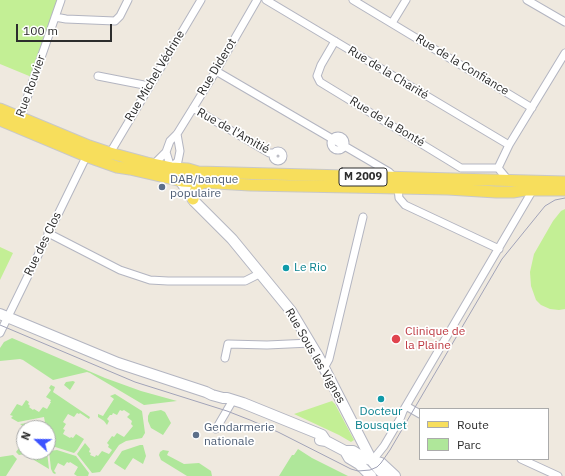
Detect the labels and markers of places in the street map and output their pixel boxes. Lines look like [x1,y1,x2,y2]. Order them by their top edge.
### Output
place label: DAB/banque populaire [170,173,238,201]
marker: DAB/banque populaire [157,182,167,192]
place label: Le Rio [294,261,327,275]
marker: Le Rio [281,263,291,273]
place label: Clinique de la Plaine [405,325,465,353]
marker: Clinique de la Plaine [390,333,402,345]
marker: Docteur Bousquet [376,394,386,404]
place label: Docteur Bousquet [355,405,407,433]
place label: Gendarmerie nationale [204,421,275,449]
marker: Gendarmerie nationale [191,430,201,440]

